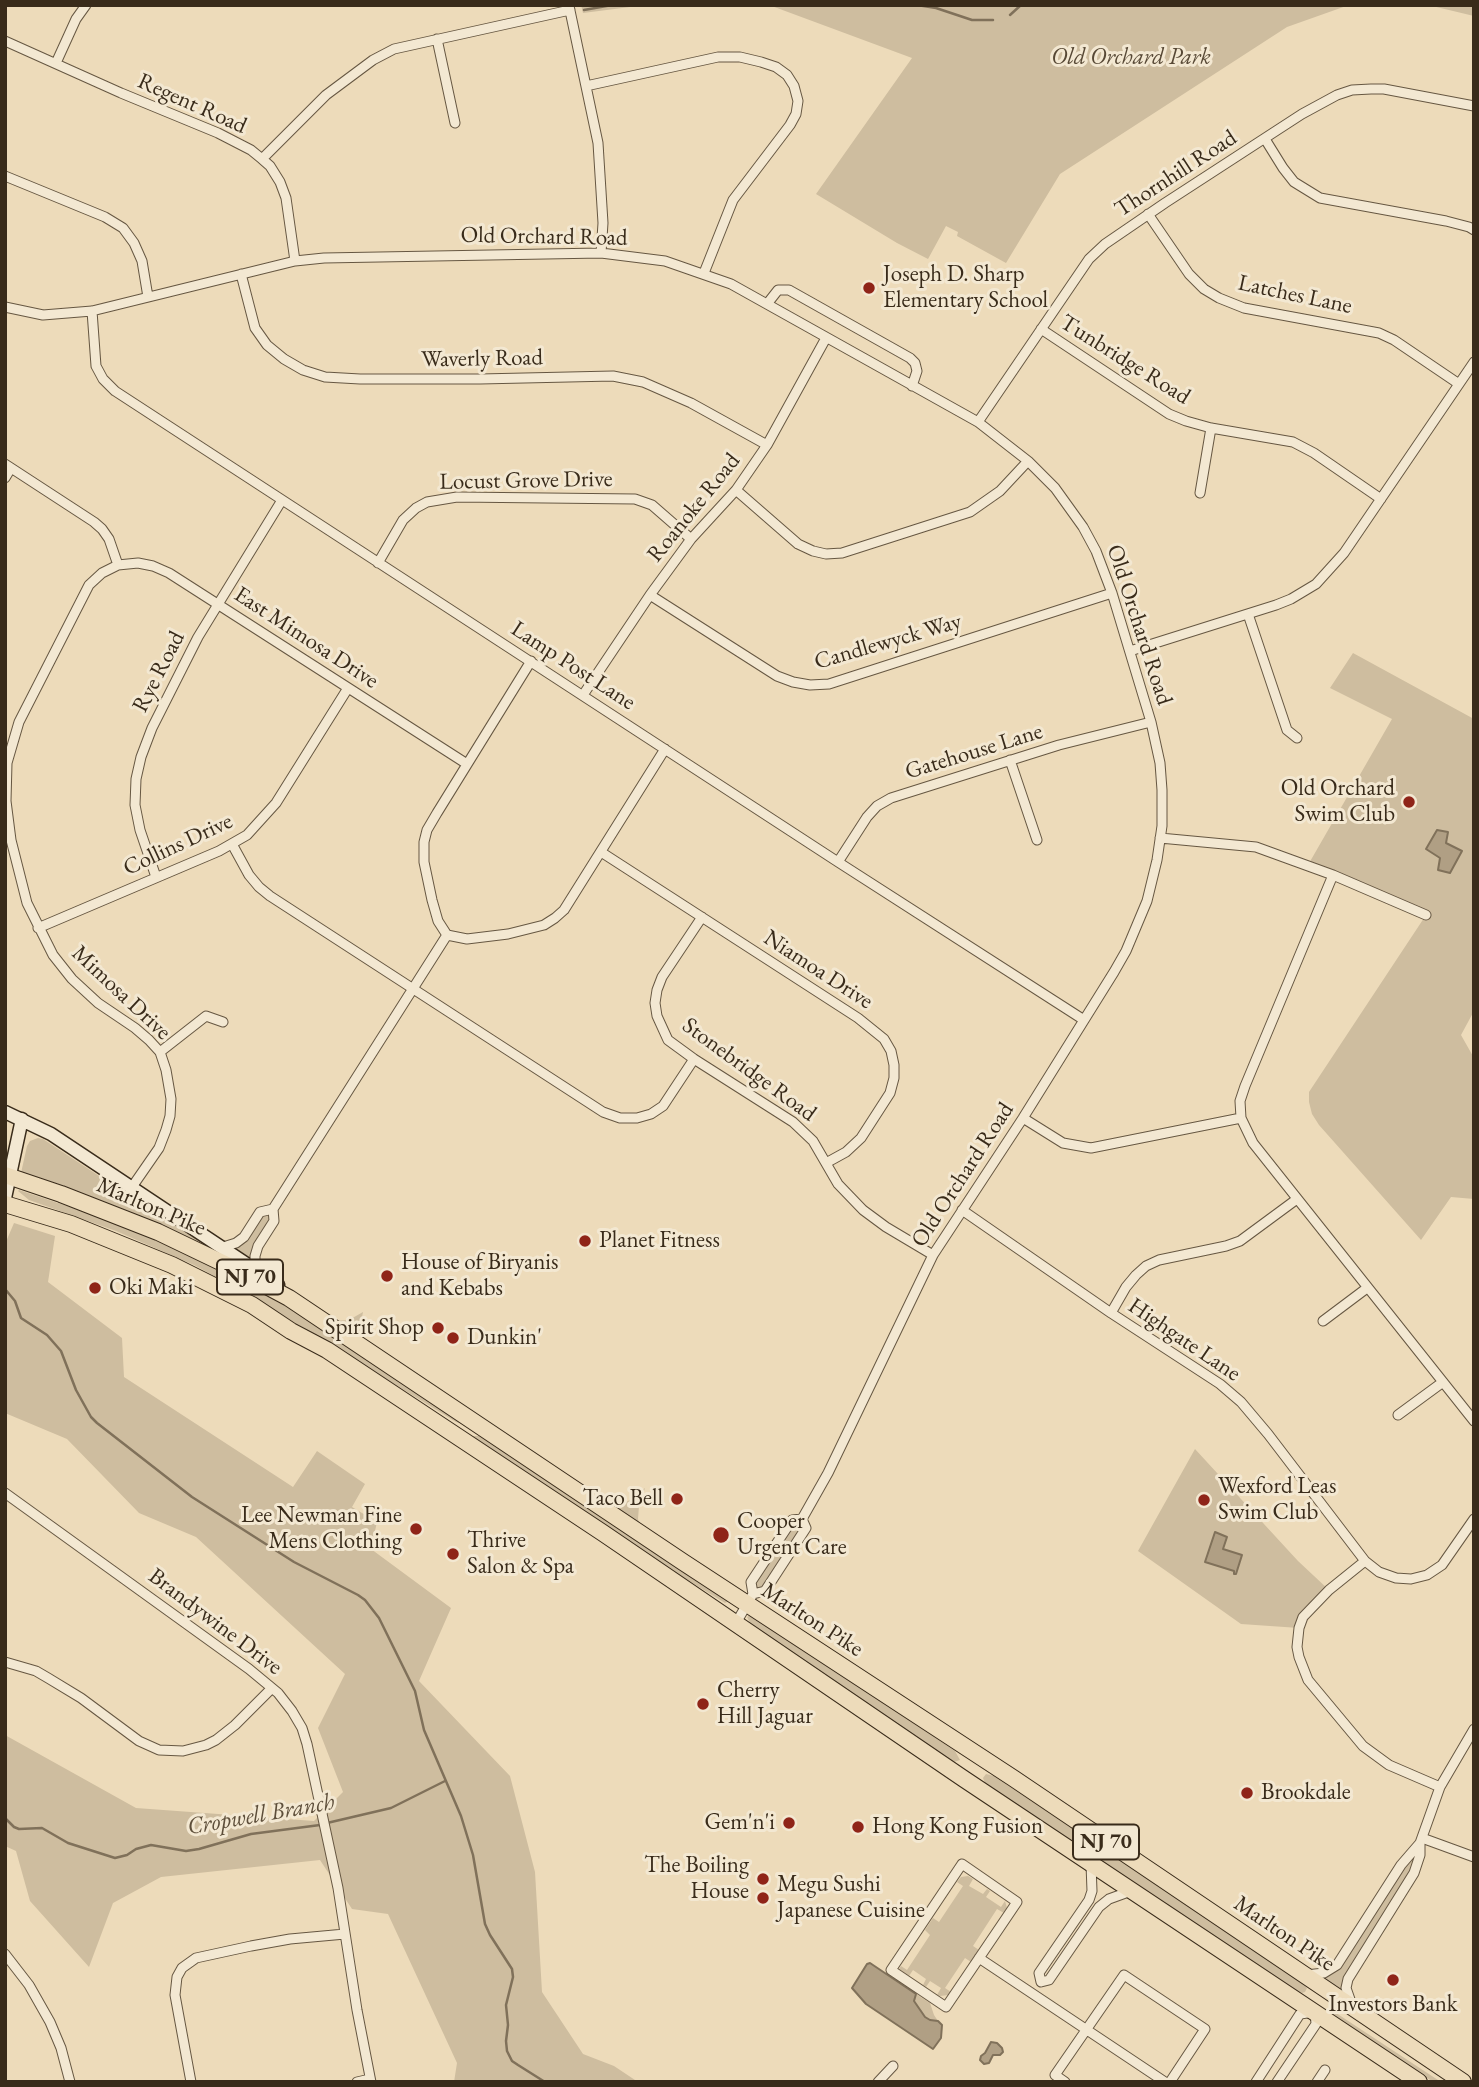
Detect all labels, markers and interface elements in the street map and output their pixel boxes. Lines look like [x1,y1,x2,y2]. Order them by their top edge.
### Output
park label: Old Orchard Park [1051,44,1211,72]
street label: Regent Road [133,68,251,140]
street label: Thornhill Road [1110,124,1242,224]
street label: Old Orchard Road [460,222,628,252]
place label: Joseph D. Sharp Elementary School [883,261,1048,315]
street label: Latches Lane [1236,269,1354,321]
marker: Joseph D. Sharp Elementary School [861,280,877,296]
street label: Tunbridge Road [1055,309,1195,411]
street label: Waverly Road [421,344,543,374]
street label: Roanoke Road [642,448,746,568]
street label: Locust Grove Drive [439,466,613,496]
street label: Old Orchard Road [1100,541,1178,709]
street label: East Mimosa Drive [229,581,383,695]
street label: Candlewyck Way [811,608,965,676]
street label: Lamp Post Lane [506,615,640,717]
street label: Rye Road [127,627,191,717]
street label: Gatehouse Lane [902,718,1046,786]
place label: Old Orchard Swim Club [1281,775,1395,829]
marker: Old Orchard Swim Club [1401,794,1417,810]
street label: Collins Drive [119,808,237,882]
street label: Niamoa Drive [758,924,878,1016]
street label: Mimosa Drive [66,940,176,1046]
street label: Stonebridge Road [677,1012,821,1128]
street label: Old Orchard Road [906,1097,1020,1253]
street label: Marlton Pike [92,1172,210,1242]
place label: Planet Fitness [599,1227,720,1255]
marker: Planet Fitness [577,1233,593,1249]
place label: House of Biryanis and Kebabs [401,1249,558,1303]
road number: NJ 70 [217,1260,283,1294]
marker: House of Biryanis and Kebabs [379,1268,395,1284]
place label: Oki Maki [109,1274,193,1302]
marker: Oki Maki [87,1280,103,1296]
street label: Highgate Lane [1122,1292,1246,1388]
place label: Spirit Shop [325,1314,424,1342]
marker: Spirit Shop [430,1320,446,1336]
place label: Dunkin' [467,1324,542,1352]
marker: Dunkin' [445,1330,461,1346]
place label: Wexford Leas Swim Club [1218,1473,1336,1527]
place label: Taco Bell [582,1485,663,1513]
marker: Taco Bell [669,1491,685,1507]
marker: Wexford Leas Swim Club [1196,1492,1212,1508]
place label: Lee Newman Fine Mens Clothing [241,1502,402,1556]
place label: Cooper Urgent Care [737,1508,847,1562]
marker: Lee Newman Fine Mens Clothing [408,1521,424,1537]
marker: Cooper Urgent Care [711,1525,731,1545]
place label: Thrive Salon & Spa [467,1527,574,1581]
marker: Thrive Salon & Spa [445,1546,461,1562]
street label: Brandywine Drive [143,1563,287,1681]
street label: Marlton Pike [756,1577,868,1663]
place label: Cherry Hill Jaguar [717,1677,813,1731]
marker: Cherry Hill Jaguar [695,1696,711,1712]
place label: Brookdale [1261,1779,1351,1807]
marker: Brookdale [1239,1785,1255,1801]
water label: Cropwell Branch [185,1788,337,1842]
place label: Gem'n'i [704,1809,775,1837]
place label: Hong Kong Fusion [872,1813,1043,1841]
marker: Gem'n'i [781,1815,797,1831]
marker: Hong Kong Fusion [850,1819,866,1835]
road number: NJ 70 [1073,1825,1139,1860]
place label: The Boiling House [644,1852,749,1906]
marker: The Boiling House [755,1871,771,1887]
place label: Megu Sushi Japanese Cuisine [777,1871,925,1925]
marker: Megu Sushi Japanese Cuisine [755,1890,771,1906]
street label: Marlton Pike [1228,1890,1340,1978]
marker: Investors Bank [1385,1972,1401,1988]
place label: Investors Bank [1328,1991,1458,2019]

